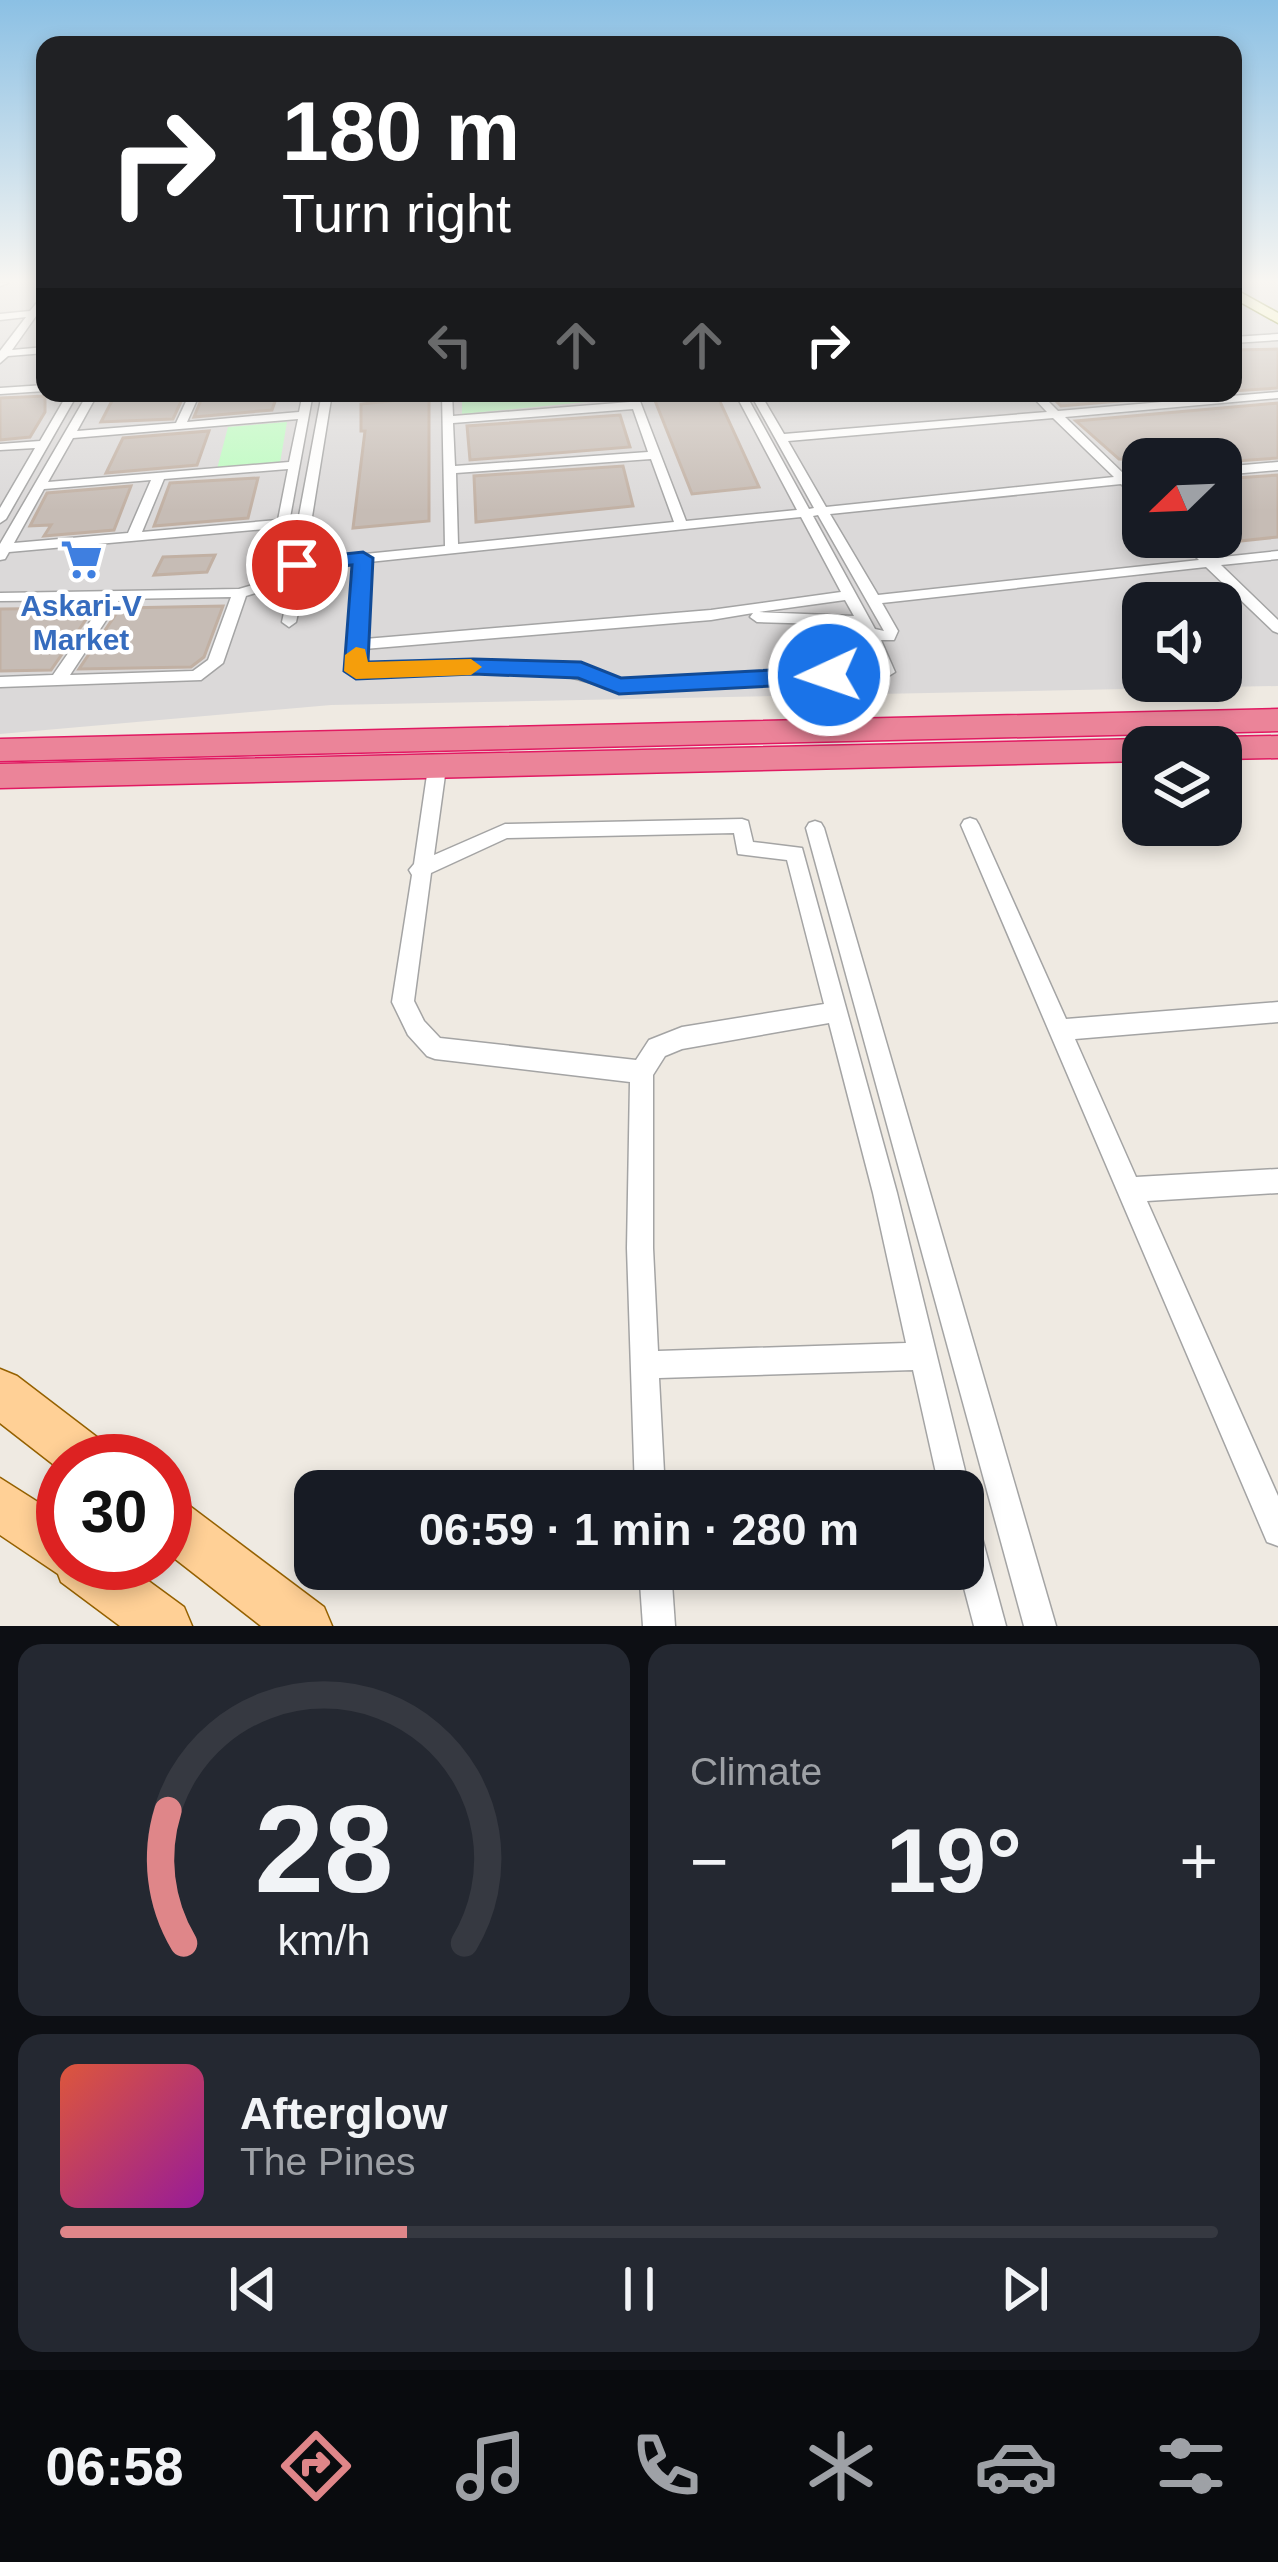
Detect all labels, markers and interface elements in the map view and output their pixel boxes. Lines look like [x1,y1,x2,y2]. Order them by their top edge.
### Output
icon: right [84,84,240,240]
text: 180 m [282,84,520,178]
text: Turn right [282,183,511,243]
icon: left [417,312,483,378]
icon: ahead [543,312,609,378]
icon: ahead [669,312,735,378]
icon: right [795,312,861,378]
north arrow [1122,438,1242,558]
map controls [1122,438,1242,846]
pin [246,514,348,616]
icon: arrive [264,532,330,598]
supermarket icon: Askari-V Market [58,536,104,582]
button: sound [1122,582,1242,702]
place label: Askari-V Market [20,589,142,656]
position arrow [766,612,892,738]
button: layers [1122,726,1242,846]
speed limit sign: 30 [36,1434,192,1590]
text: 06:59 · 1 min · 280 m [419,1504,859,1555]
text: Climate [690,1750,822,1793]
text: 28 [255,1779,393,1918]
text: 19° [886,1811,1022,1911]
text: − [690,1824,729,1898]
text: + [1179,1824,1218,1898]
text: km/h [278,1916,370,1964]
text: Afterglow [240,2088,448,2139]
text: The Pines [240,2140,416,2183]
icon: previous [220,2256,286,2322]
icon: pause [606,2256,672,2322]
icon: next [992,2256,1058,2322]
icon: directions [274,2424,358,2508]
icon: music [449,2424,533,2508]
icon: phone [624,2424,708,2508]
icon: climate [799,2424,883,2508]
icon: car [974,2424,1058,2508]
icon: filters [1149,2424,1233,2508]
text: 06:58 [45,2436,184,2496]

